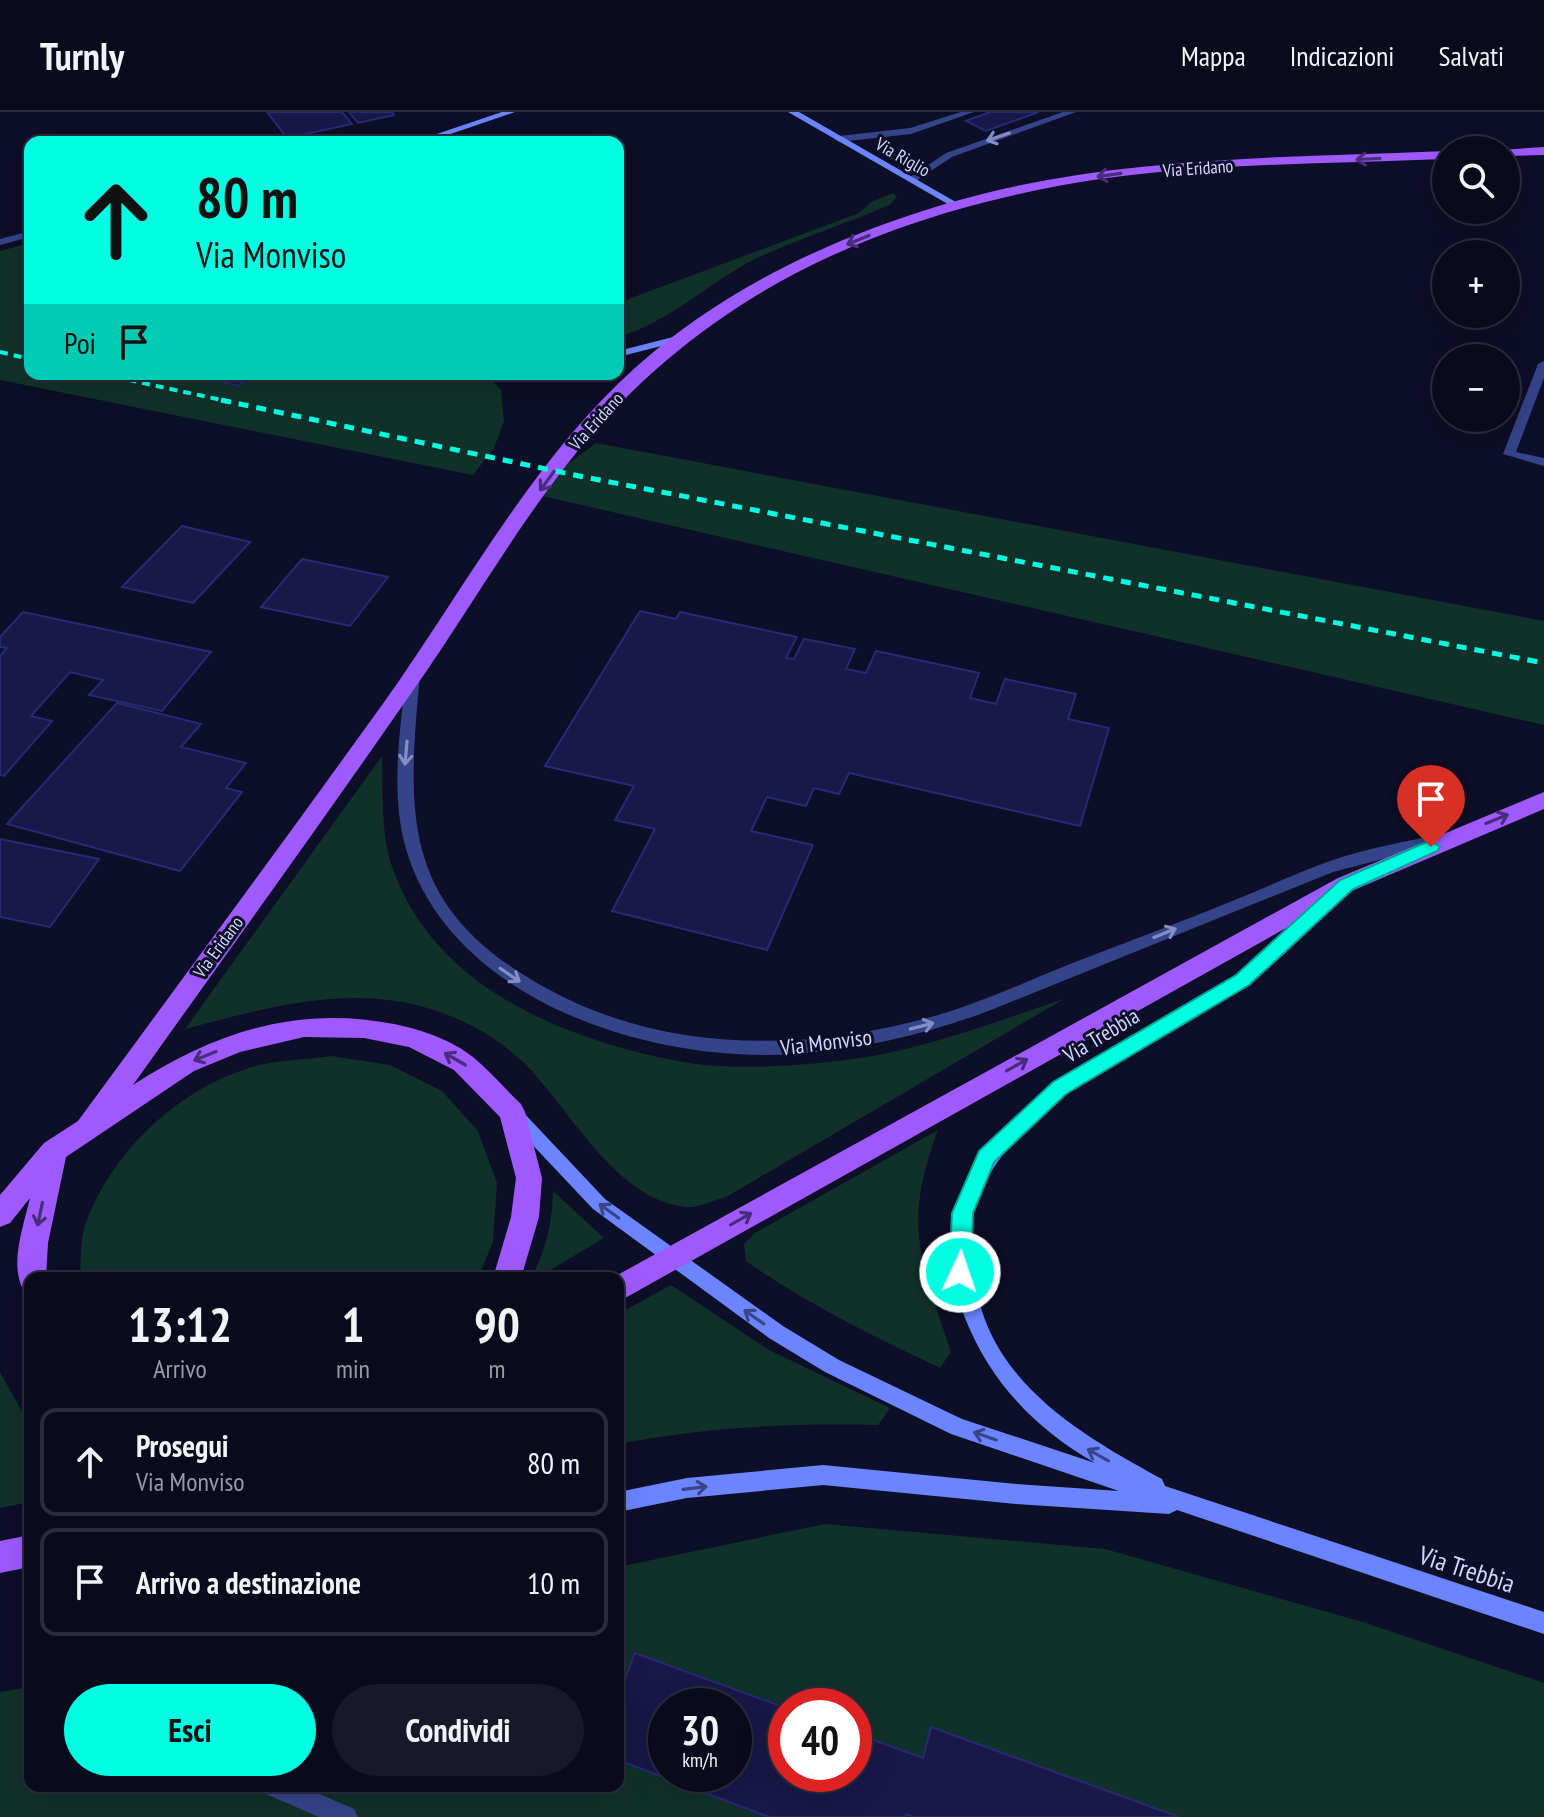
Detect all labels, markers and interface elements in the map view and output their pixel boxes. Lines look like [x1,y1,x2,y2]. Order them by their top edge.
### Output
text: Turnly [40,31,124,80]
text: Mappa [1181,37,1246,74]
text: Indicazioni [1290,37,1394,74]
text: Salvati [1438,37,1504,74]
one-way arrow [986,130,1011,145]
street label: Via Riglio [871,132,935,182]
map controls [1432,136,1520,432]
button: search [1432,136,1520,224]
one-way arrow [1355,151,1382,166]
street label: Via Eridano [1161,154,1234,182]
text: 80 m [196,161,298,233]
icon: ahead [64,168,168,272]
one-way arrow [1097,168,1122,183]
text: Via Monviso [196,231,346,278]
one-way arrow [846,234,871,248]
button: + [1432,240,1520,328]
icon: arrive [112,320,156,364]
text: Poi [64,323,96,362]
button: − [1432,344,1520,432]
street label: Via Eridano [563,387,628,456]
one-way arrow [539,470,555,492]
one-way arrow [399,739,414,766]
pin [1397,765,1465,847]
icon: arrive [1409,777,1453,821]
one-way arrow [1484,811,1509,825]
street label: Via Eridano [187,912,248,983]
one-way arrow [1152,925,1177,940]
one-way arrow [499,967,521,983]
street label: Via Trebbia [1057,1001,1144,1069]
one-way arrow [908,1017,934,1032]
street label: Via Monviso [778,1023,873,1062]
one-way arrow [194,1049,218,1064]
one-way arrow [444,1051,467,1067]
one-way arrow [1005,1057,1028,1073]
one-way arrow [32,1201,47,1227]
one-way arrow [599,1203,621,1219]
one-way arrow [729,1211,752,1227]
position arrow [918,1230,1002,1314]
text: 13:12 [128,1293,232,1355]
text: 1 [341,1293,364,1355]
text: 90 [474,1293,520,1355]
one-way arrow [744,1309,766,1325]
text: Arrivo [153,1352,207,1385]
text: min [336,1352,370,1385]
text: m [488,1352,505,1385]
text: Prosegui [136,1426,229,1465]
one-way arrow [972,1427,997,1442]
icon: ahead [68,1440,112,1484]
text: 80 m [527,1443,580,1482]
one-way arrow [1087,1446,1110,1462]
text: Via Monviso [136,1465,245,1498]
one-way arrow [681,1480,708,1495]
street label: Via Trebbia [1414,1538,1519,1600]
icon: arrive [68,1560,112,1604]
text: Arrivo a destinazione [136,1563,361,1602]
text: 10 m [527,1563,580,1602]
button: Esci [64,1684,316,1776]
button: Condividi [332,1684,584,1776]
speed limit sign: 40 [768,1688,872,1792]
text: 30 [681,1704,719,1756]
text: km/h [682,1747,718,1773]

